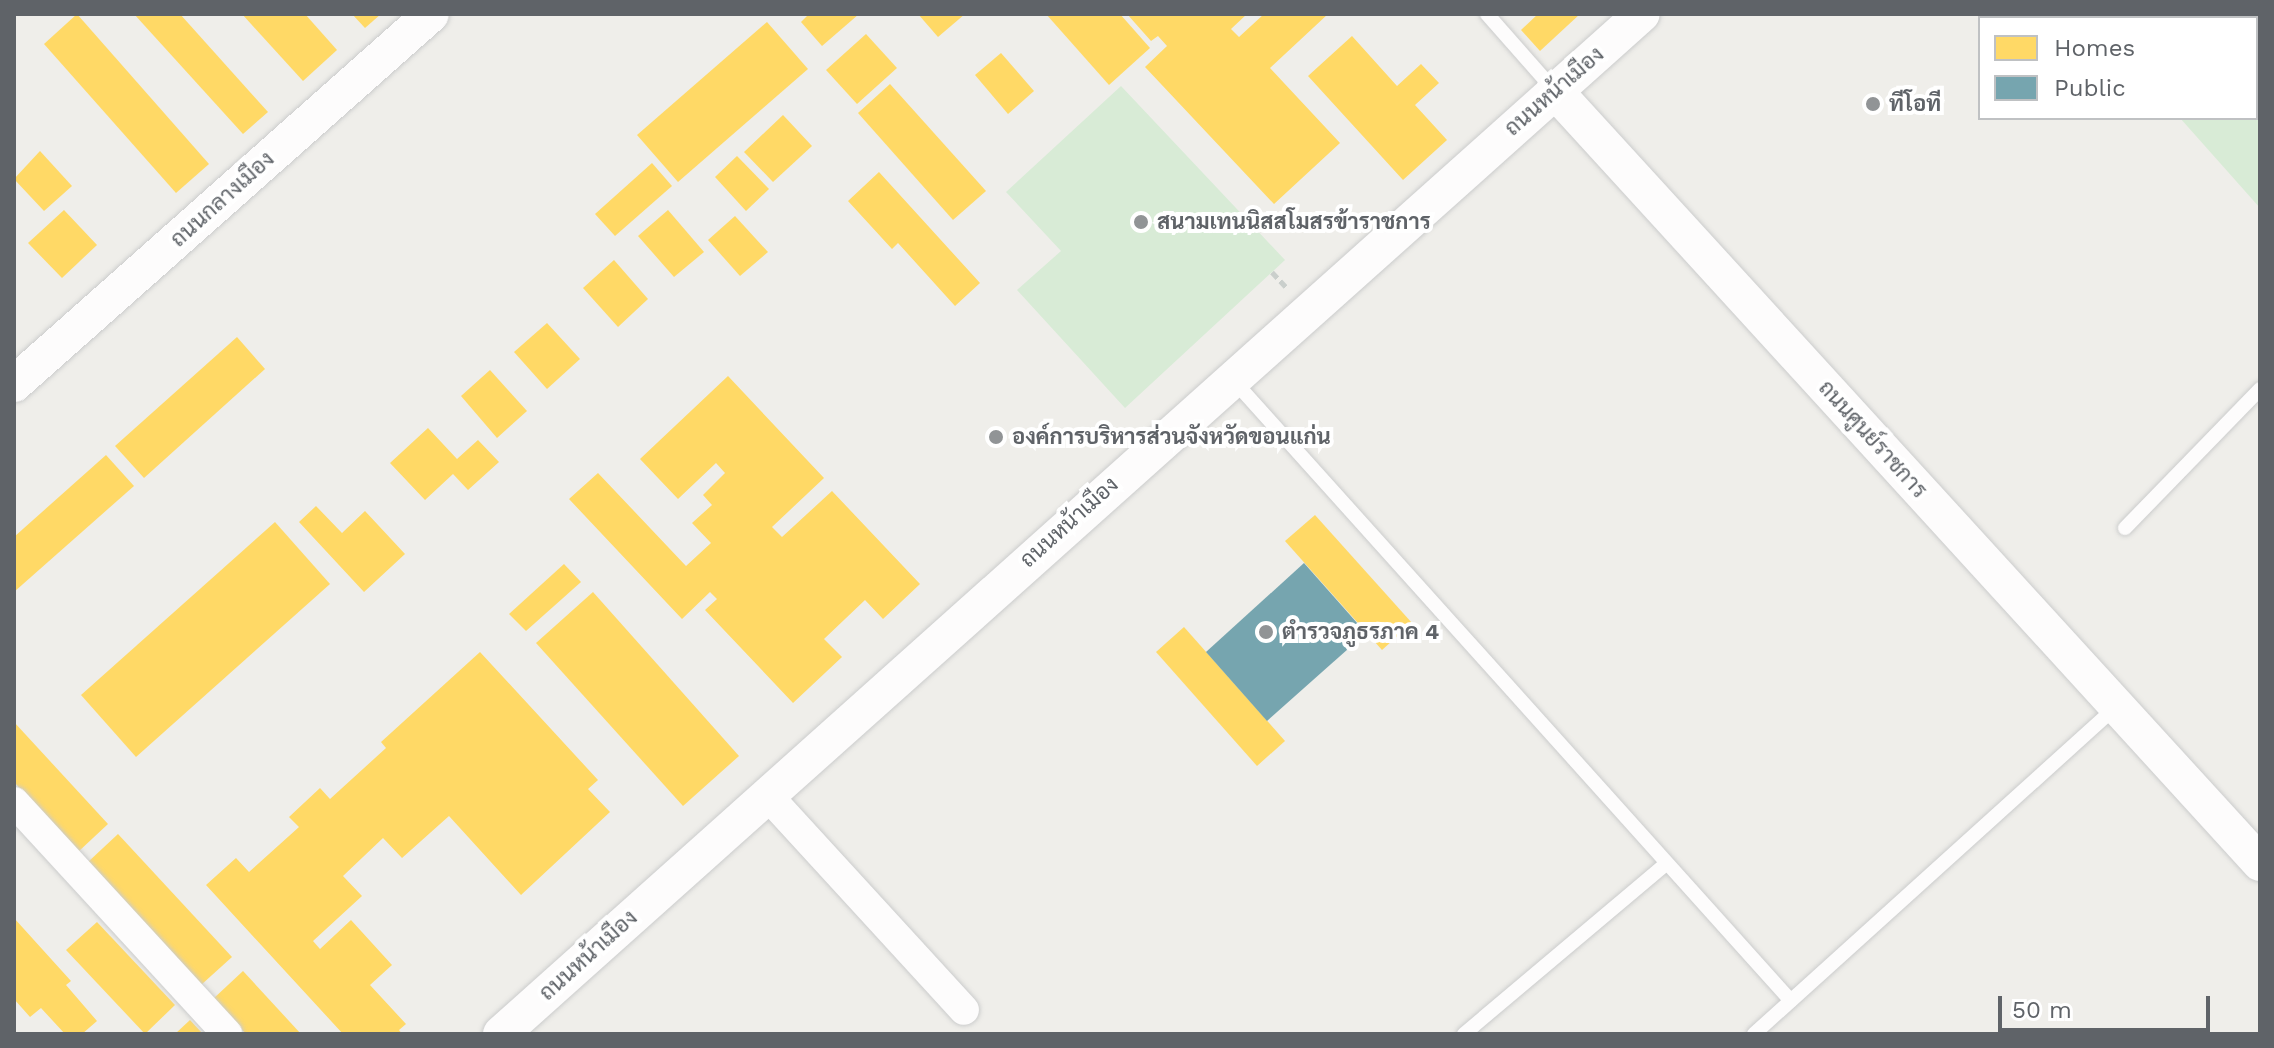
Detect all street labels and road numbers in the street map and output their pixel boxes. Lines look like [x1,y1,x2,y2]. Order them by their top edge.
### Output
street label: ถนนหน้าเมือง [1499,41,1609,141]
street label: ถนนกลางเมือง [165,146,279,252]
street label: ถนนศูนย์ราชการ [1813,375,1933,503]
street label: ถนนหน้าเมือง [1015,471,1123,573]
street label: ถนนหน้าเมือง [534,904,642,1006]

